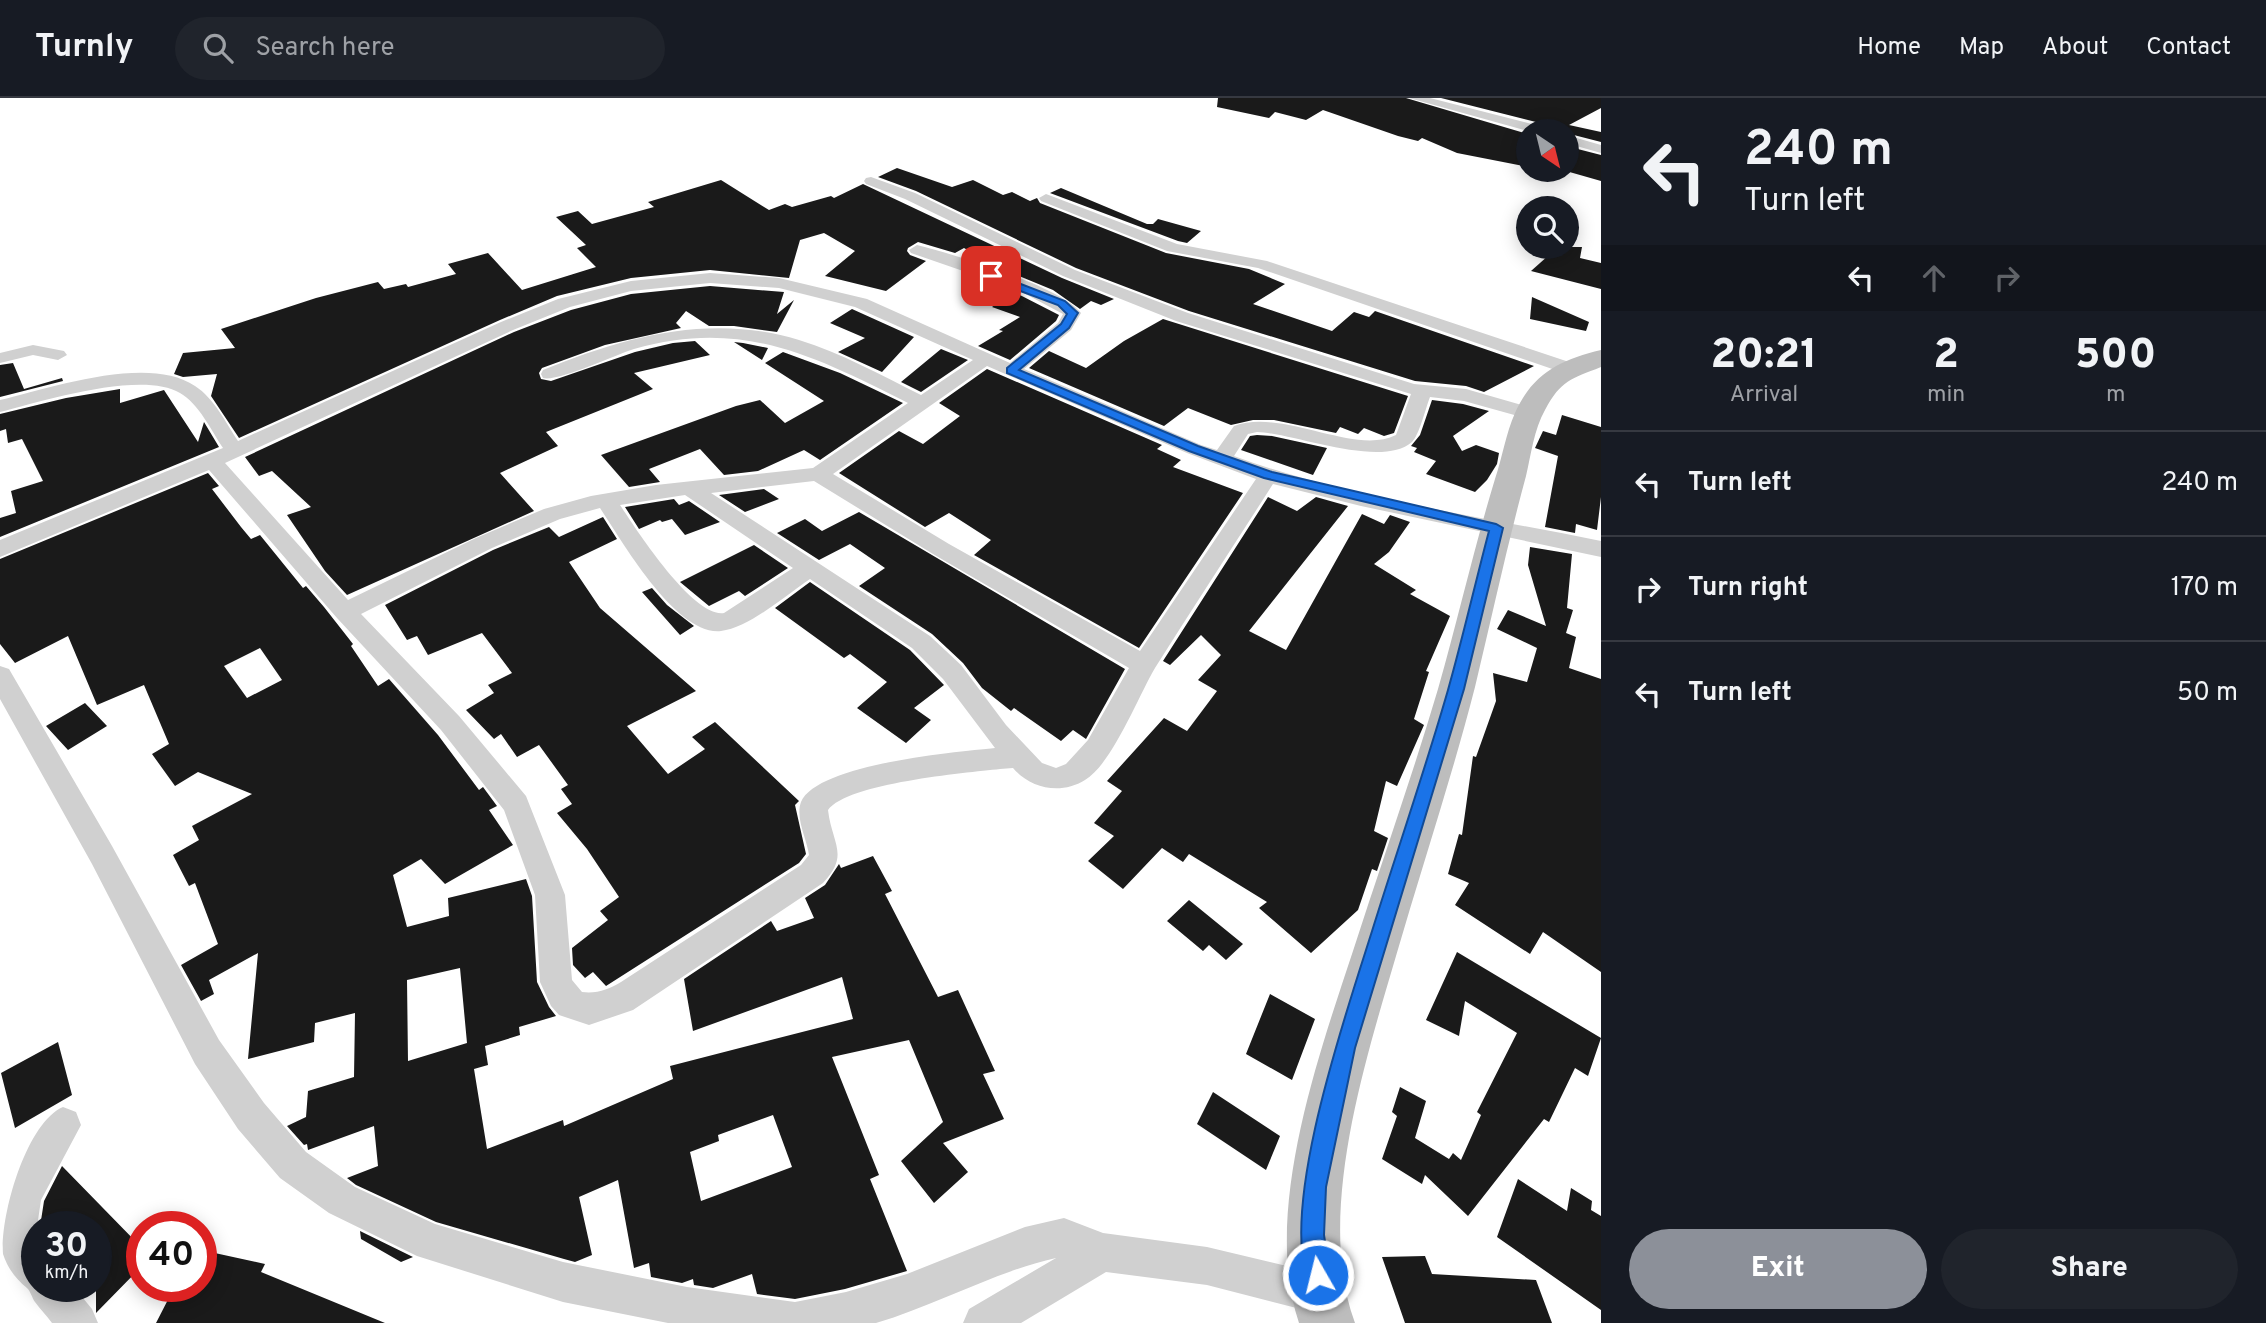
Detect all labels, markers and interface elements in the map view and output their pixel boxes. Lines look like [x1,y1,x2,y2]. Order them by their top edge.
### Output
search box [175,17,665,80]
text: Turnly [35,27,133,69]
icon: search [199,29,237,67]
text: Search here [255,32,394,65]
text: Home [1857,33,1921,63]
text: Map [1959,33,2004,63]
text: About [2042,33,2108,63]
text: Contact [2146,33,2231,63]
north arrow [1516,119,1578,182]
map controls [1516,119,1579,259]
text: 240 m [1744,121,1893,183]
icon: left [1629,126,1720,217]
text: Turn left [1744,182,1865,222]
button: search [1516,196,1579,259]
pin [961,246,1021,306]
icon: arrive [972,257,1010,295]
icon: left [1842,259,1880,297]
icon: ahead [1915,259,1953,297]
icon: right [1988,259,2026,297]
text: 20:21 [1711,330,1817,383]
text: 2 [1933,330,1959,383]
text: 500 [2075,330,2156,383]
text: Arrival [1730,381,1798,410]
text: min [1927,381,1965,410]
text: m [2106,381,2125,410]
icon: left [1629,465,1667,503]
text: Turn left [1688,467,1792,500]
text: 240 m [2161,467,2238,500]
icon: right [1629,570,1667,608]
text: Turn right [1688,572,1808,605]
text: 170 m [2171,572,2238,605]
icon: left [1629,675,1667,713]
text: Turn left [1688,677,1792,710]
text: 50 m [2177,677,2238,710]
speed limit sign: 40 [126,1211,217,1302]
text: 30 [45,1225,88,1269]
button: Exit [1629,1229,1927,1309]
button: Share [1941,1229,2238,1309]
position arrow [1281,1238,1355,1312]
text: km/h [45,1262,88,1285]

